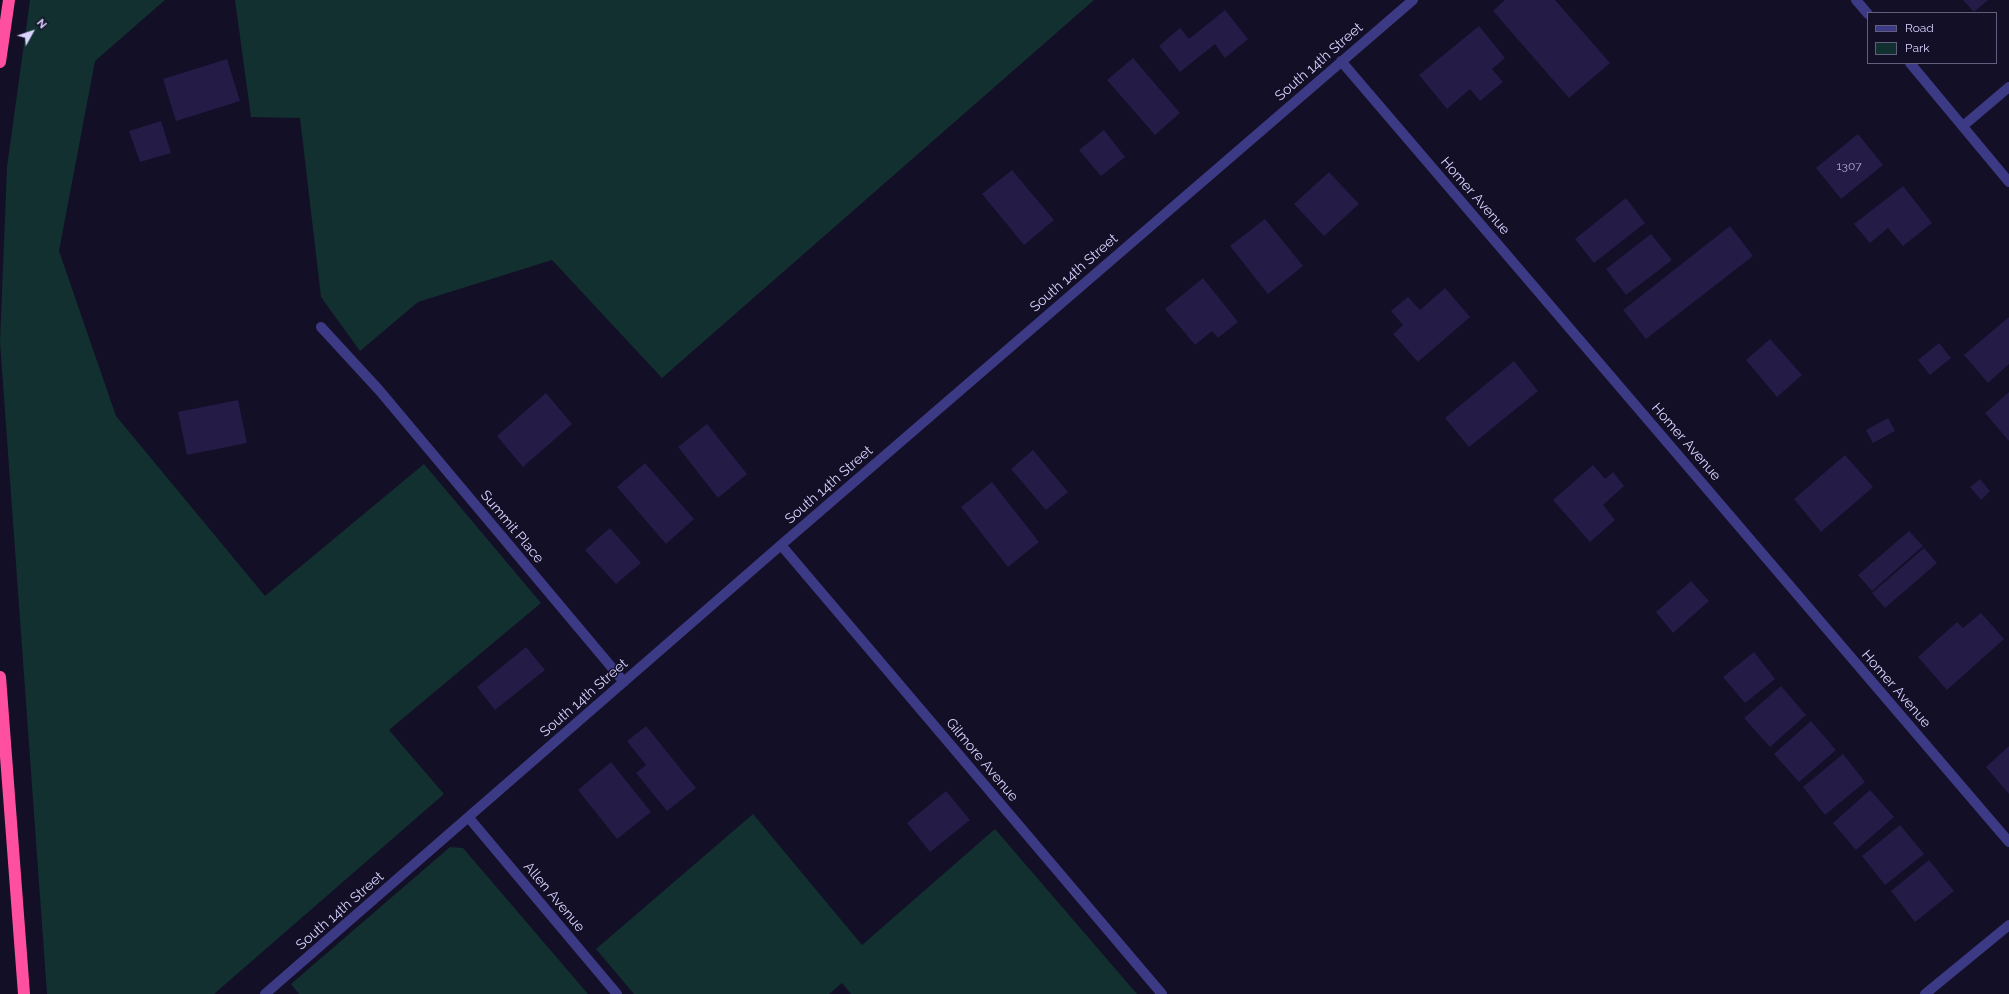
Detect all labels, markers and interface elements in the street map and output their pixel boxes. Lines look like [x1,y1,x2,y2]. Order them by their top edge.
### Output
north arrow [12,12,52,52]
legend [1867,12,1997,64]
text: N [34,17,49,31]
street label: South 14th Street [1272,19,1366,105]
text: Road [1905,21,1934,35]
text: Park [1905,41,1930,55]
street label: Homer Avenue [1437,154,1513,238]
house number: 1307 [1836,159,1862,173]
street label: South 14th Street [1027,230,1121,316]
street label: Homer Avenue [1648,400,1724,484]
street label: South 14th Street [782,442,876,528]
street label: Summit Place [477,487,547,567]
street label: Homer Avenue [1858,647,1934,731]
street label: South 14th Street [537,655,631,741]
street label: Gilmore Avenue [942,715,1022,805]
street label: Allen Avenue [520,859,588,935]
street label: South 14th Street [293,868,387,954]

